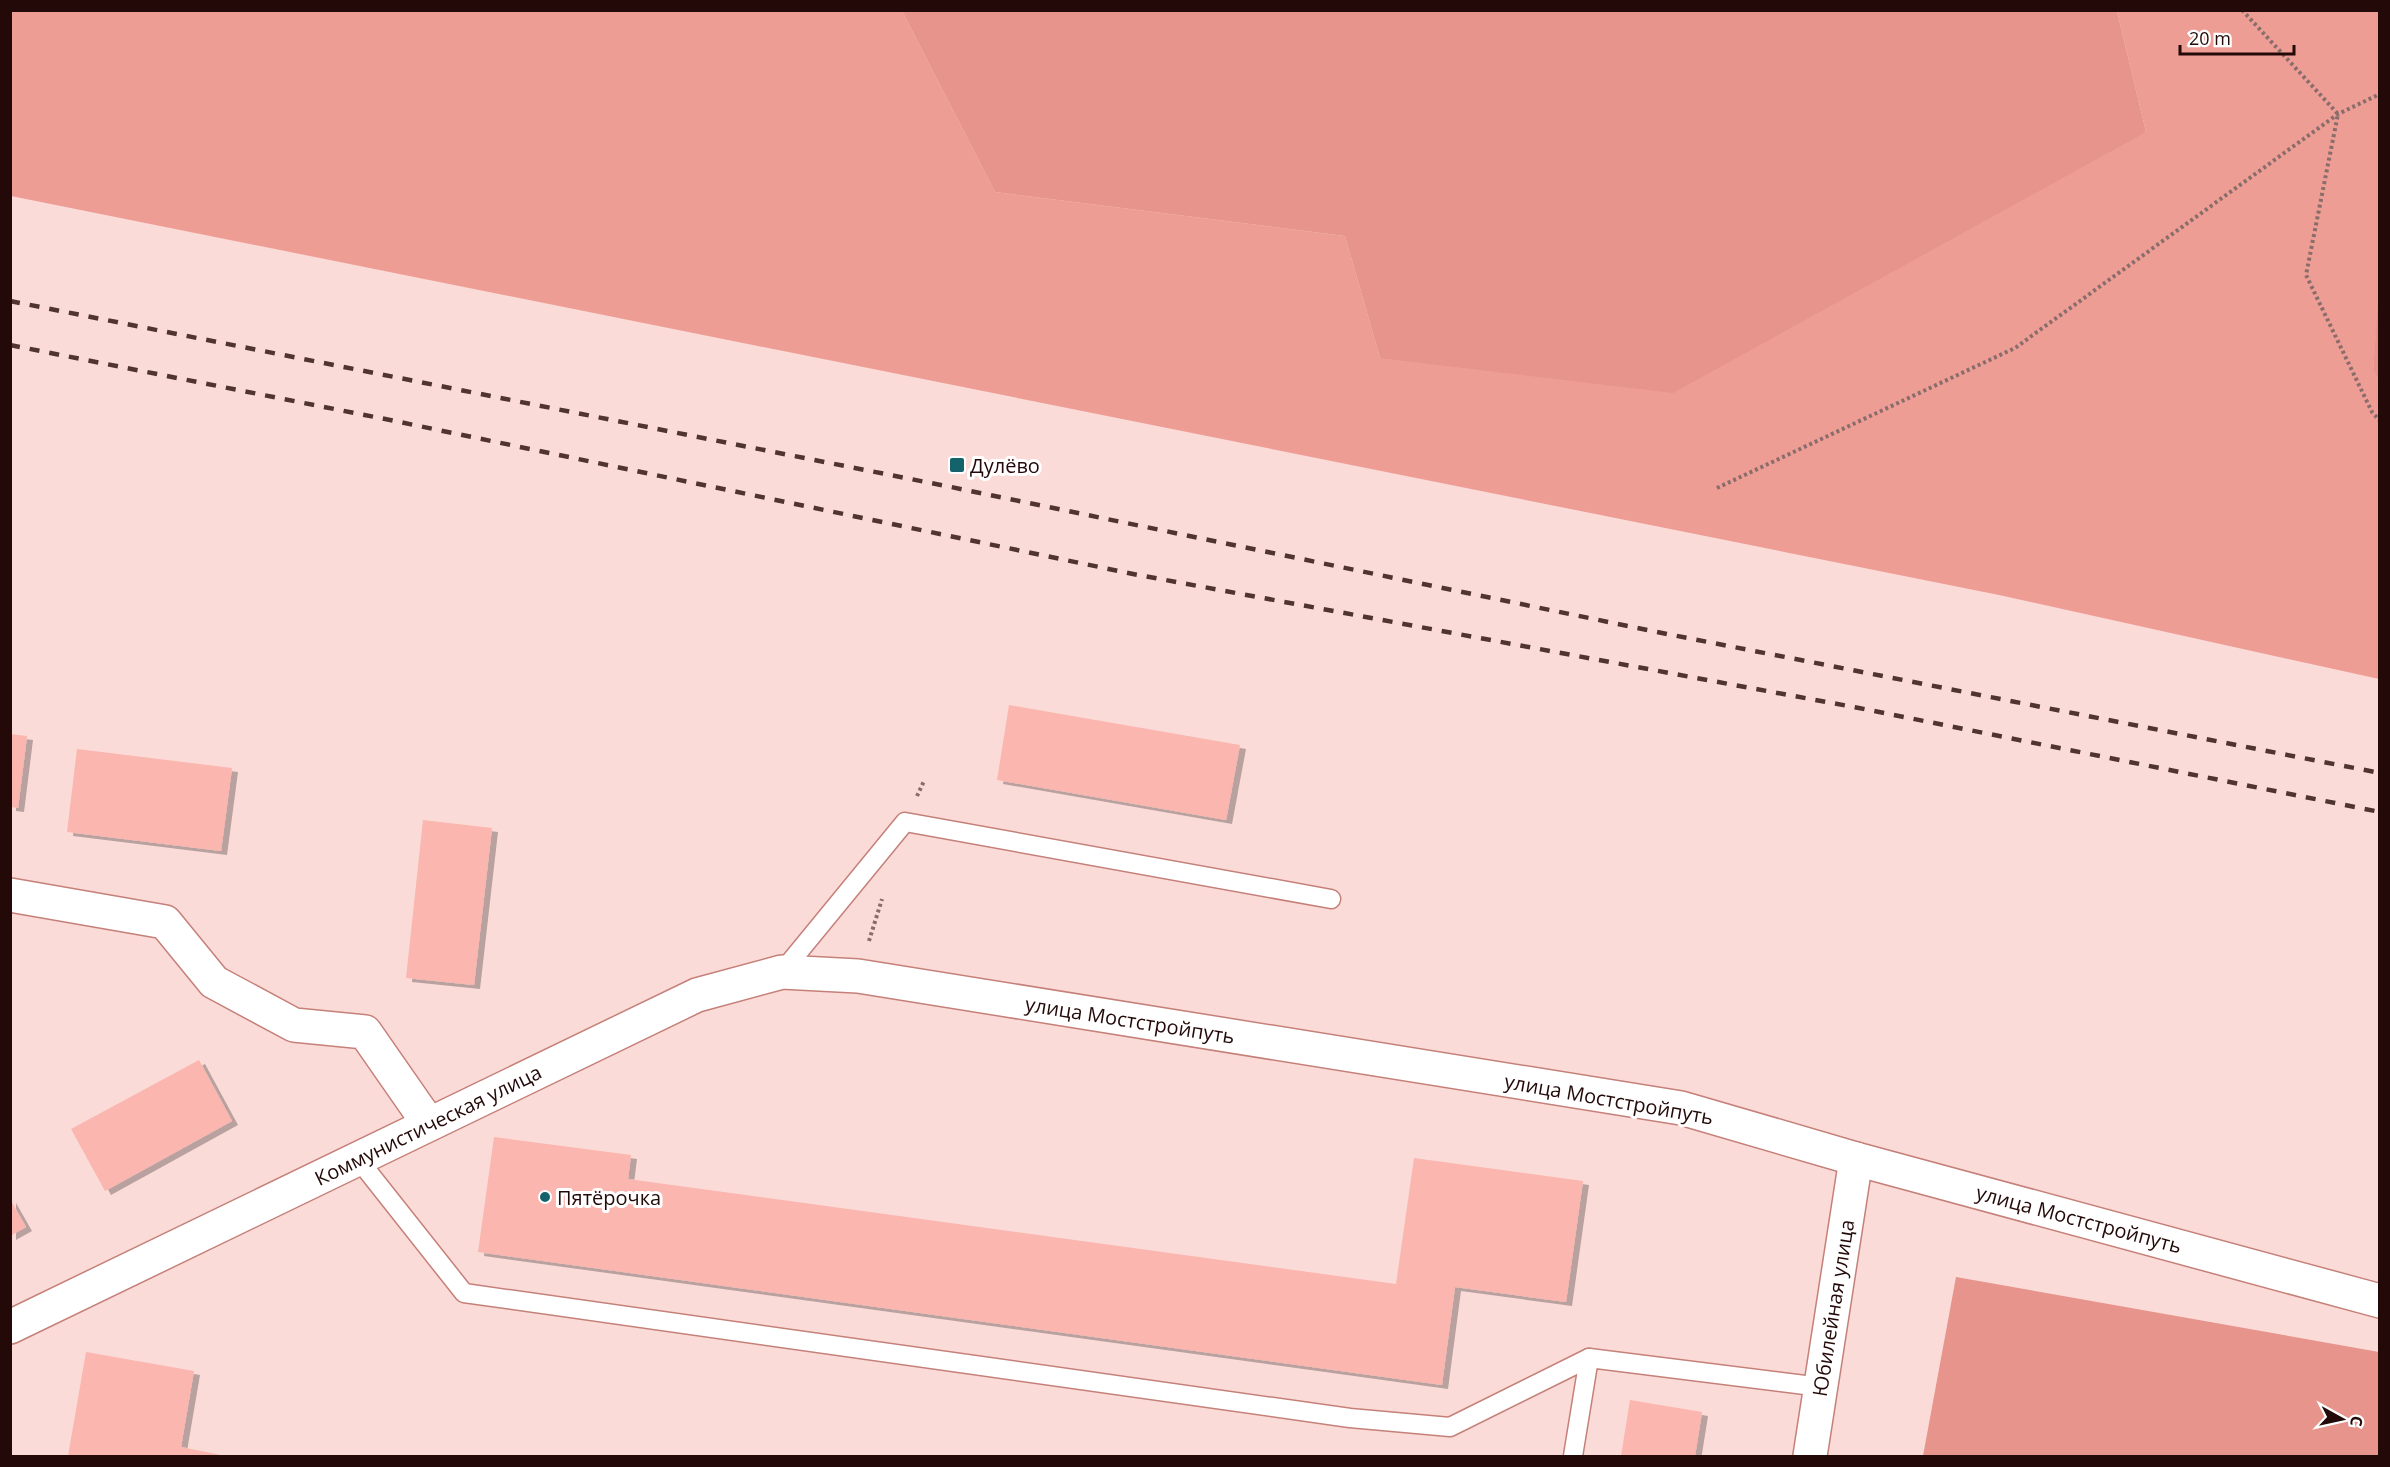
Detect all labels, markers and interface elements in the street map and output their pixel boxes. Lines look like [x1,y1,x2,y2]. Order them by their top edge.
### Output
scale bar [2180,18,2294,56]
text: 20 m [2189,26,2231,50]
place label: Дулёво [970,452,1040,479]
marker: Дулёво [948,456,966,474]
street label: улица Мостстройпуть [1023,990,1237,1050]
street label: Коммунистическая улица [310,1058,546,1192]
street label: улица Мостстройпуть [1502,1067,1716,1131]
street label: улица Мостстройпуть [1973,1179,2185,1259]
place label: Пятёрочка [557,1184,661,1211]
marker: Пятёрочка [538,1190,552,1204]
street label: Юбилейная улица [1806,1218,1860,1398]
north arrow [2312,1389,2372,1449]
text: С [2345,1415,2368,1428]

